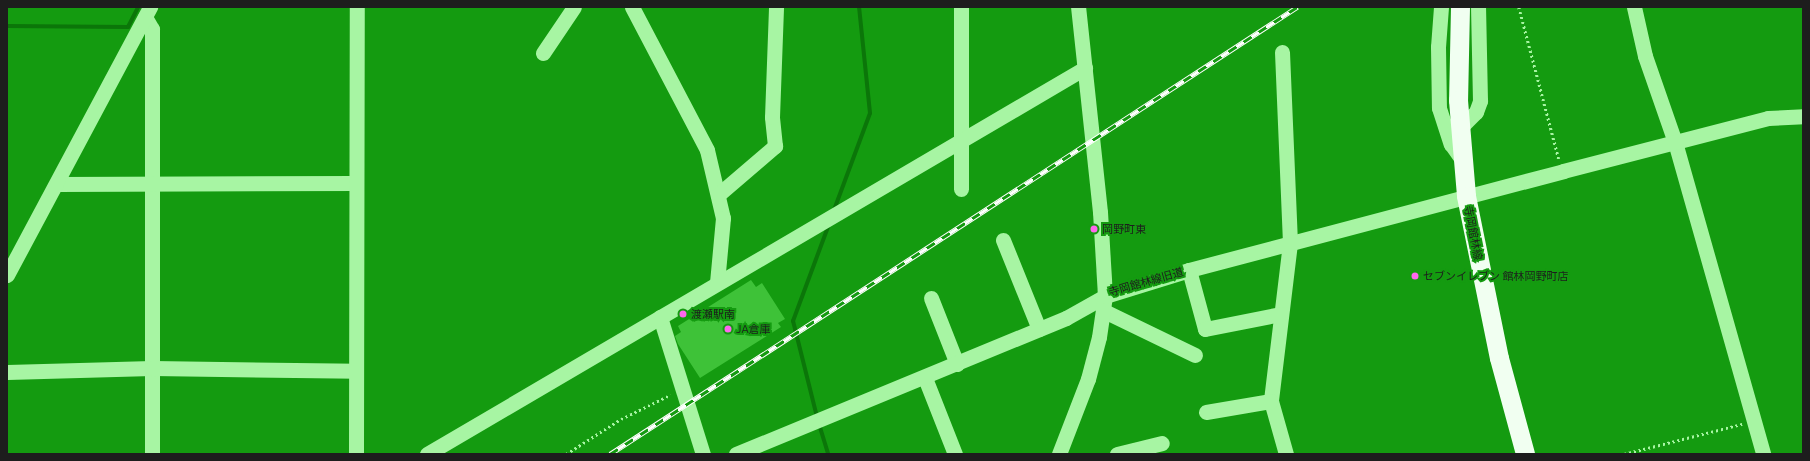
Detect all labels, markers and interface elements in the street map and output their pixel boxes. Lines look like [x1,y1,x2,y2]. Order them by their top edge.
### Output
street label: 寺岡館林線 [1461,205,1485,261]
place label: 岡野町東 [1102,222,1146,236]
marker: 岡野町東 [1089,224,1099,234]
street label: 寺岡館林線旧道 [1107,265,1185,299]
place label: セブンイレブン 館林岡野町店 [1423,269,1569,283]
marker: セブンイレブン 館林岡野町店 [1410,271,1420,281]
place label: 渡瀬駅南 [691,307,735,321]
marker: 渡瀬駅南 [678,309,688,319]
place label: JA倉庫 [736,322,771,336]
marker: JA倉庫 [723,324,733,334]

